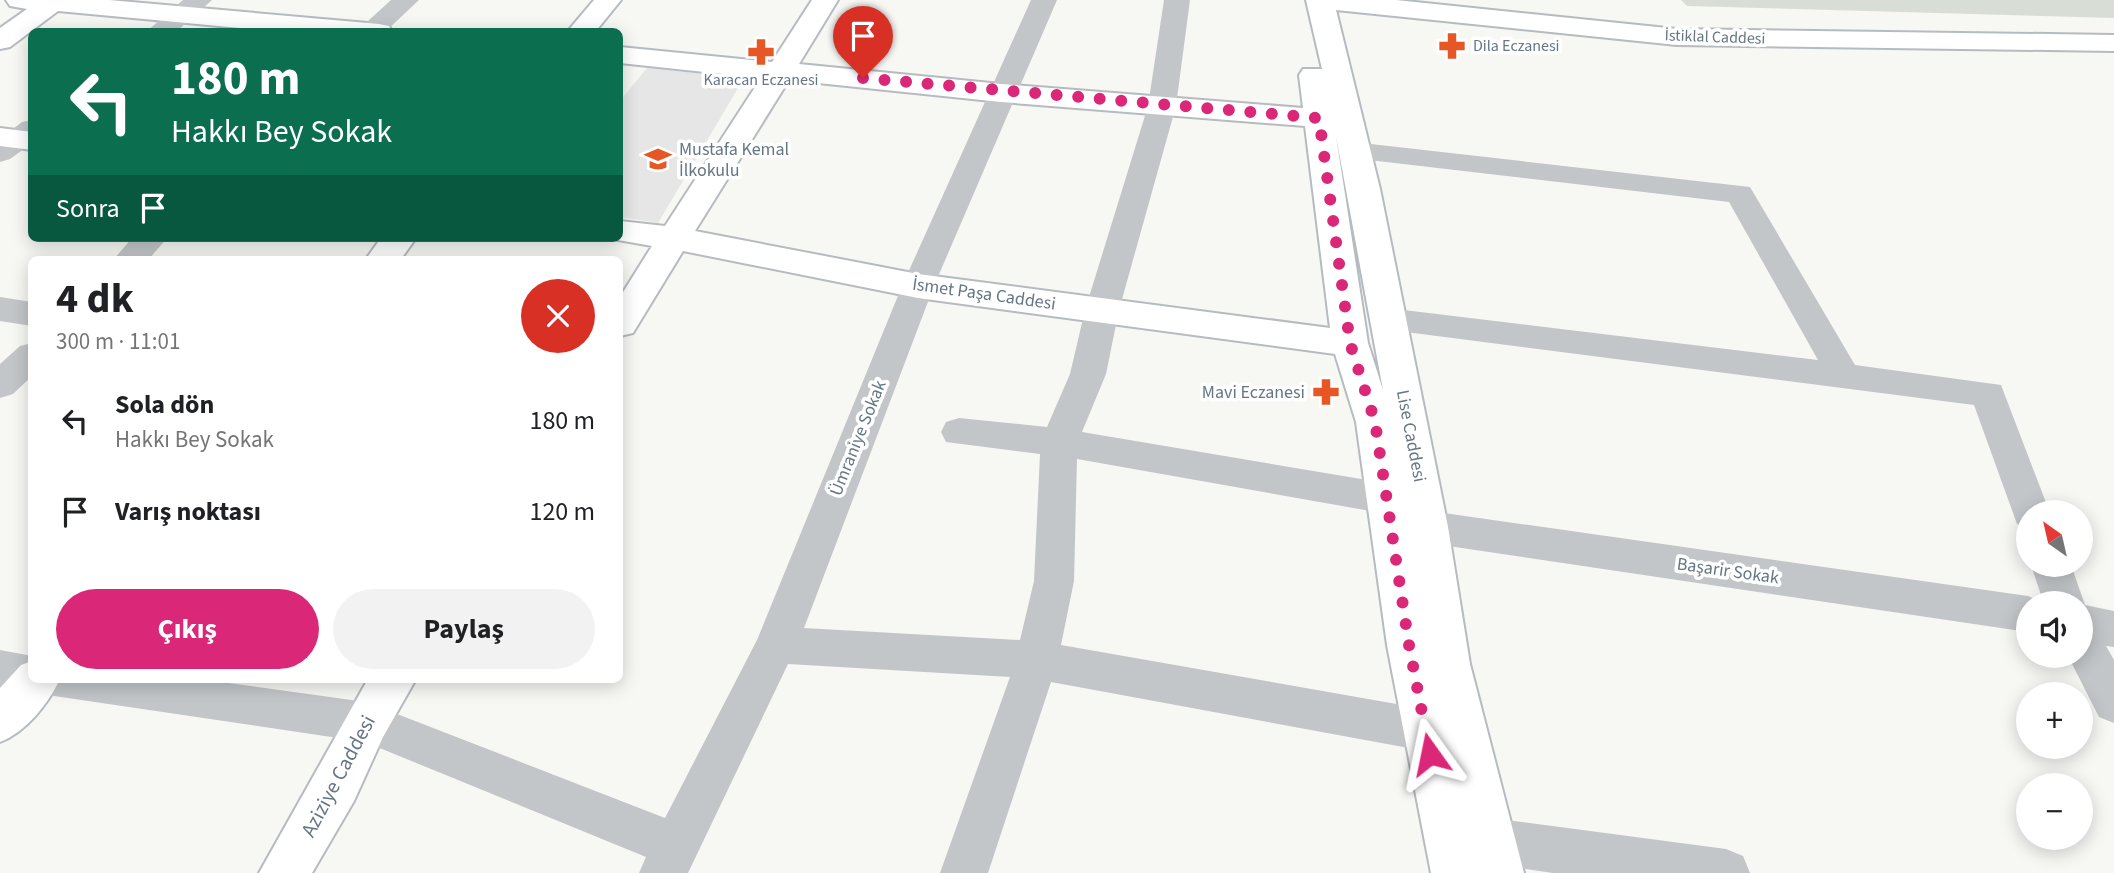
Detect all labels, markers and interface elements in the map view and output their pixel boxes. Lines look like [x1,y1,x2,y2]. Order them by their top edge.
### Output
pin [833,6,893,78]
icon: arrive [844,17,882,55]
street label: İstiklal Caddesi [1664,24,1766,50]
pharmacy icon: Dila Eczanesi [1437,31,1467,61]
place label: Dila Eczanesi [1473,35,1560,57]
pharmacy icon: Karacan Eczanesi [746,37,776,67]
text: 180 m [171,44,300,114]
icon: left [56,56,147,147]
place label: Karacan Eczanesi [703,69,819,91]
text: Hakkı Bey Sokak [171,109,392,155]
place label: Mustafa Kemal İlkokulu [679,137,789,183]
school or university icon: Mustafa Kemal İlkokulu [643,144,673,174]
icon: arrive [134,189,172,227]
text: Sonra [56,190,120,227]
text: 4 dk [56,269,134,329]
street label: İsmet Paşa Caddesi [911,272,1057,316]
button: close [521,279,595,353]
text: 300 m · 11:01 [56,325,180,358]
street label: Ümraniye Sokak [823,376,893,500]
pharmacy icon: Mavi Eczanesi [1311,377,1341,407]
place label: Mavi Eczanesi [1202,380,1305,405]
text: Sola dön [115,386,214,423]
street label: Lise Caddesi [1390,388,1432,484]
icon: left [56,402,94,440]
text: 180 m [529,402,595,439]
text: Hakkı Bey Sokak [115,423,274,456]
icon: arrive [56,493,94,531]
text: Varış noktası [115,493,261,530]
text: 120 m [529,493,595,530]
north arrow [2016,500,2093,578]
map controls [2016,500,2093,850]
street label: Başarir Sokak [1675,551,1781,591]
button: Çıkış [56,589,319,669]
button: Paylaş [333,589,595,669]
button: sound [2016,591,2093,668]
button: + [2016,682,2093,759]
street label: Aziziye Caddesi [293,710,383,842]
position arrow [1393,717,1467,791]
button: − [2016,773,2093,850]

